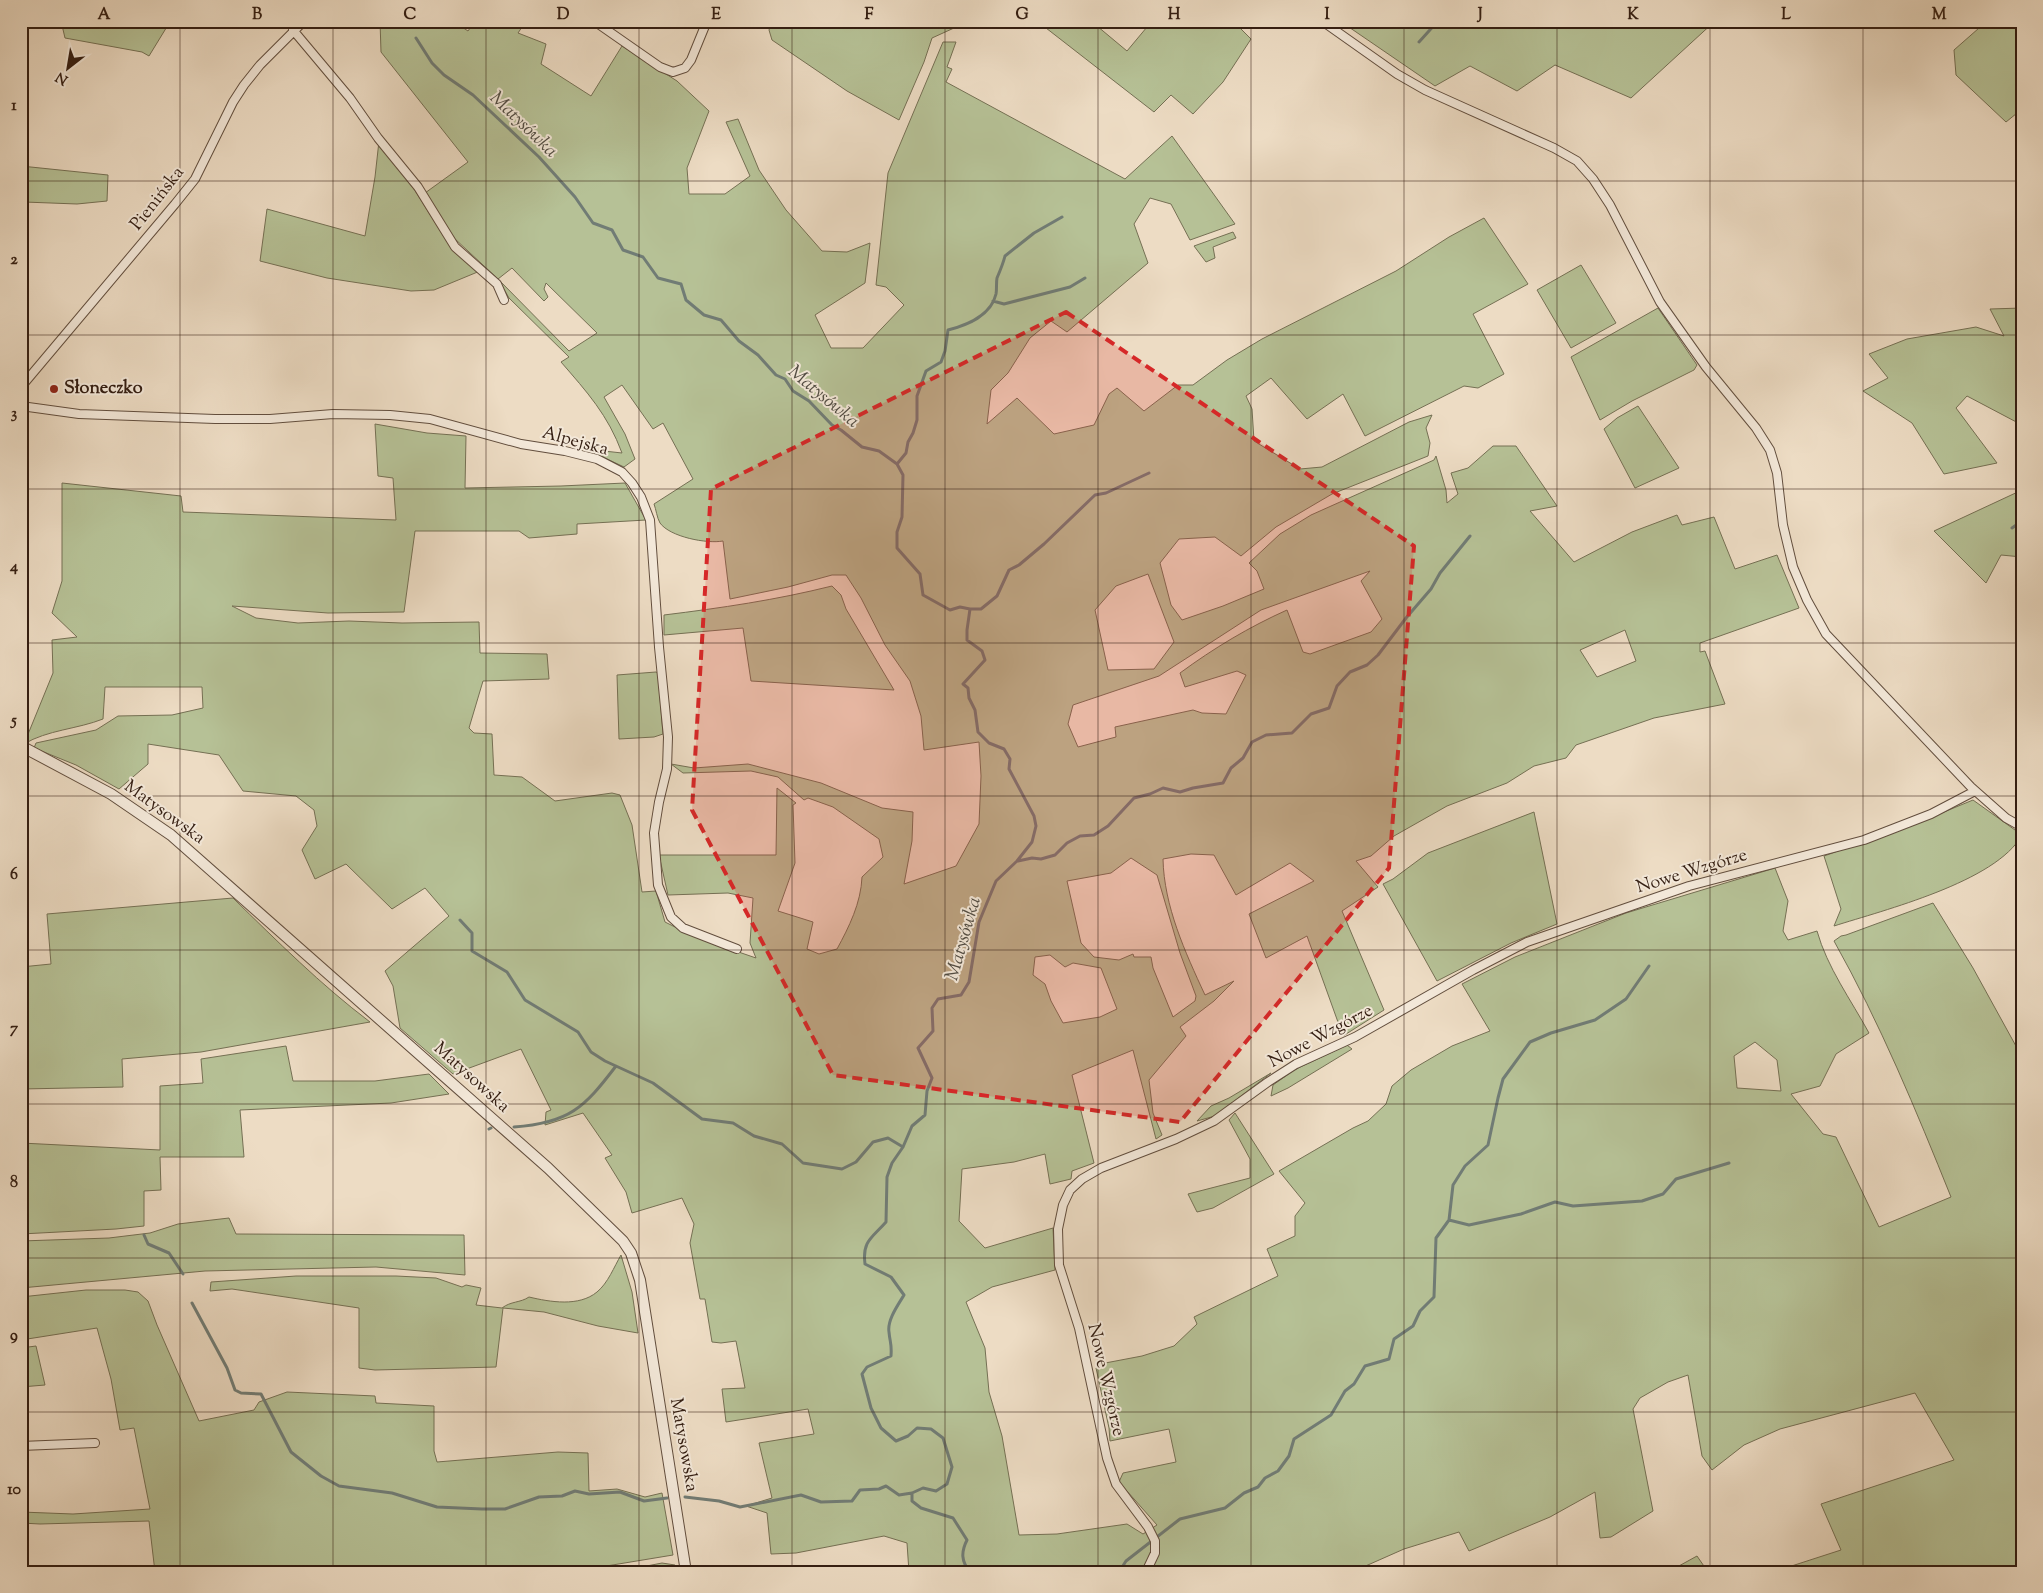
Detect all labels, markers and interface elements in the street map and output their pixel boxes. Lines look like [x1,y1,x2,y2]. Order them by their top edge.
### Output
text: A [98,4,111,27]
text: B [252,4,262,27]
text: C [404,4,417,27]
text: D [557,4,570,27]
text: E [711,4,721,27]
text: F [865,4,874,27]
text: G [1015,4,1029,27]
text: H [1168,4,1181,27]
text: I [1324,4,1330,27]
text: J [1476,4,1483,27]
text: K [1627,4,1639,27]
text: L [1781,4,1791,27]
text: M [1932,4,1947,27]
north arrow [42,42,92,92]
text: N [52,66,72,89]
water label: Matysówka [483,86,563,165]
text: 1 [11,95,17,118]
street label: Pienińska [125,161,191,237]
text: 2 [10,249,18,272]
water label: Matysówka [782,359,865,435]
place label: Słoneczko [64,376,143,402]
marker: Słoneczko [48,383,60,395]
text: 3 [11,403,18,426]
street label: Alpejska [539,421,611,463]
text: 4 [9,556,18,579]
text: 5 [9,710,17,733]
street label: Matysowska [118,775,210,851]
street label: Nowe Wzgórze [1633,843,1751,901]
text: 6 [10,864,18,887]
water label: Matysówka [939,894,989,984]
street label: Nowe Wzgórze [1264,999,1378,1075]
text: 7 [10,1018,19,1041]
street label: Matysowska [427,1037,515,1119]
text: 8 [10,1172,18,1195]
street label: Nowe Wzgórze [1079,1321,1131,1439]
text: 9 [10,1325,18,1348]
street label: Matysowska [662,1396,704,1494]
text: 10 [7,1479,21,1502]

